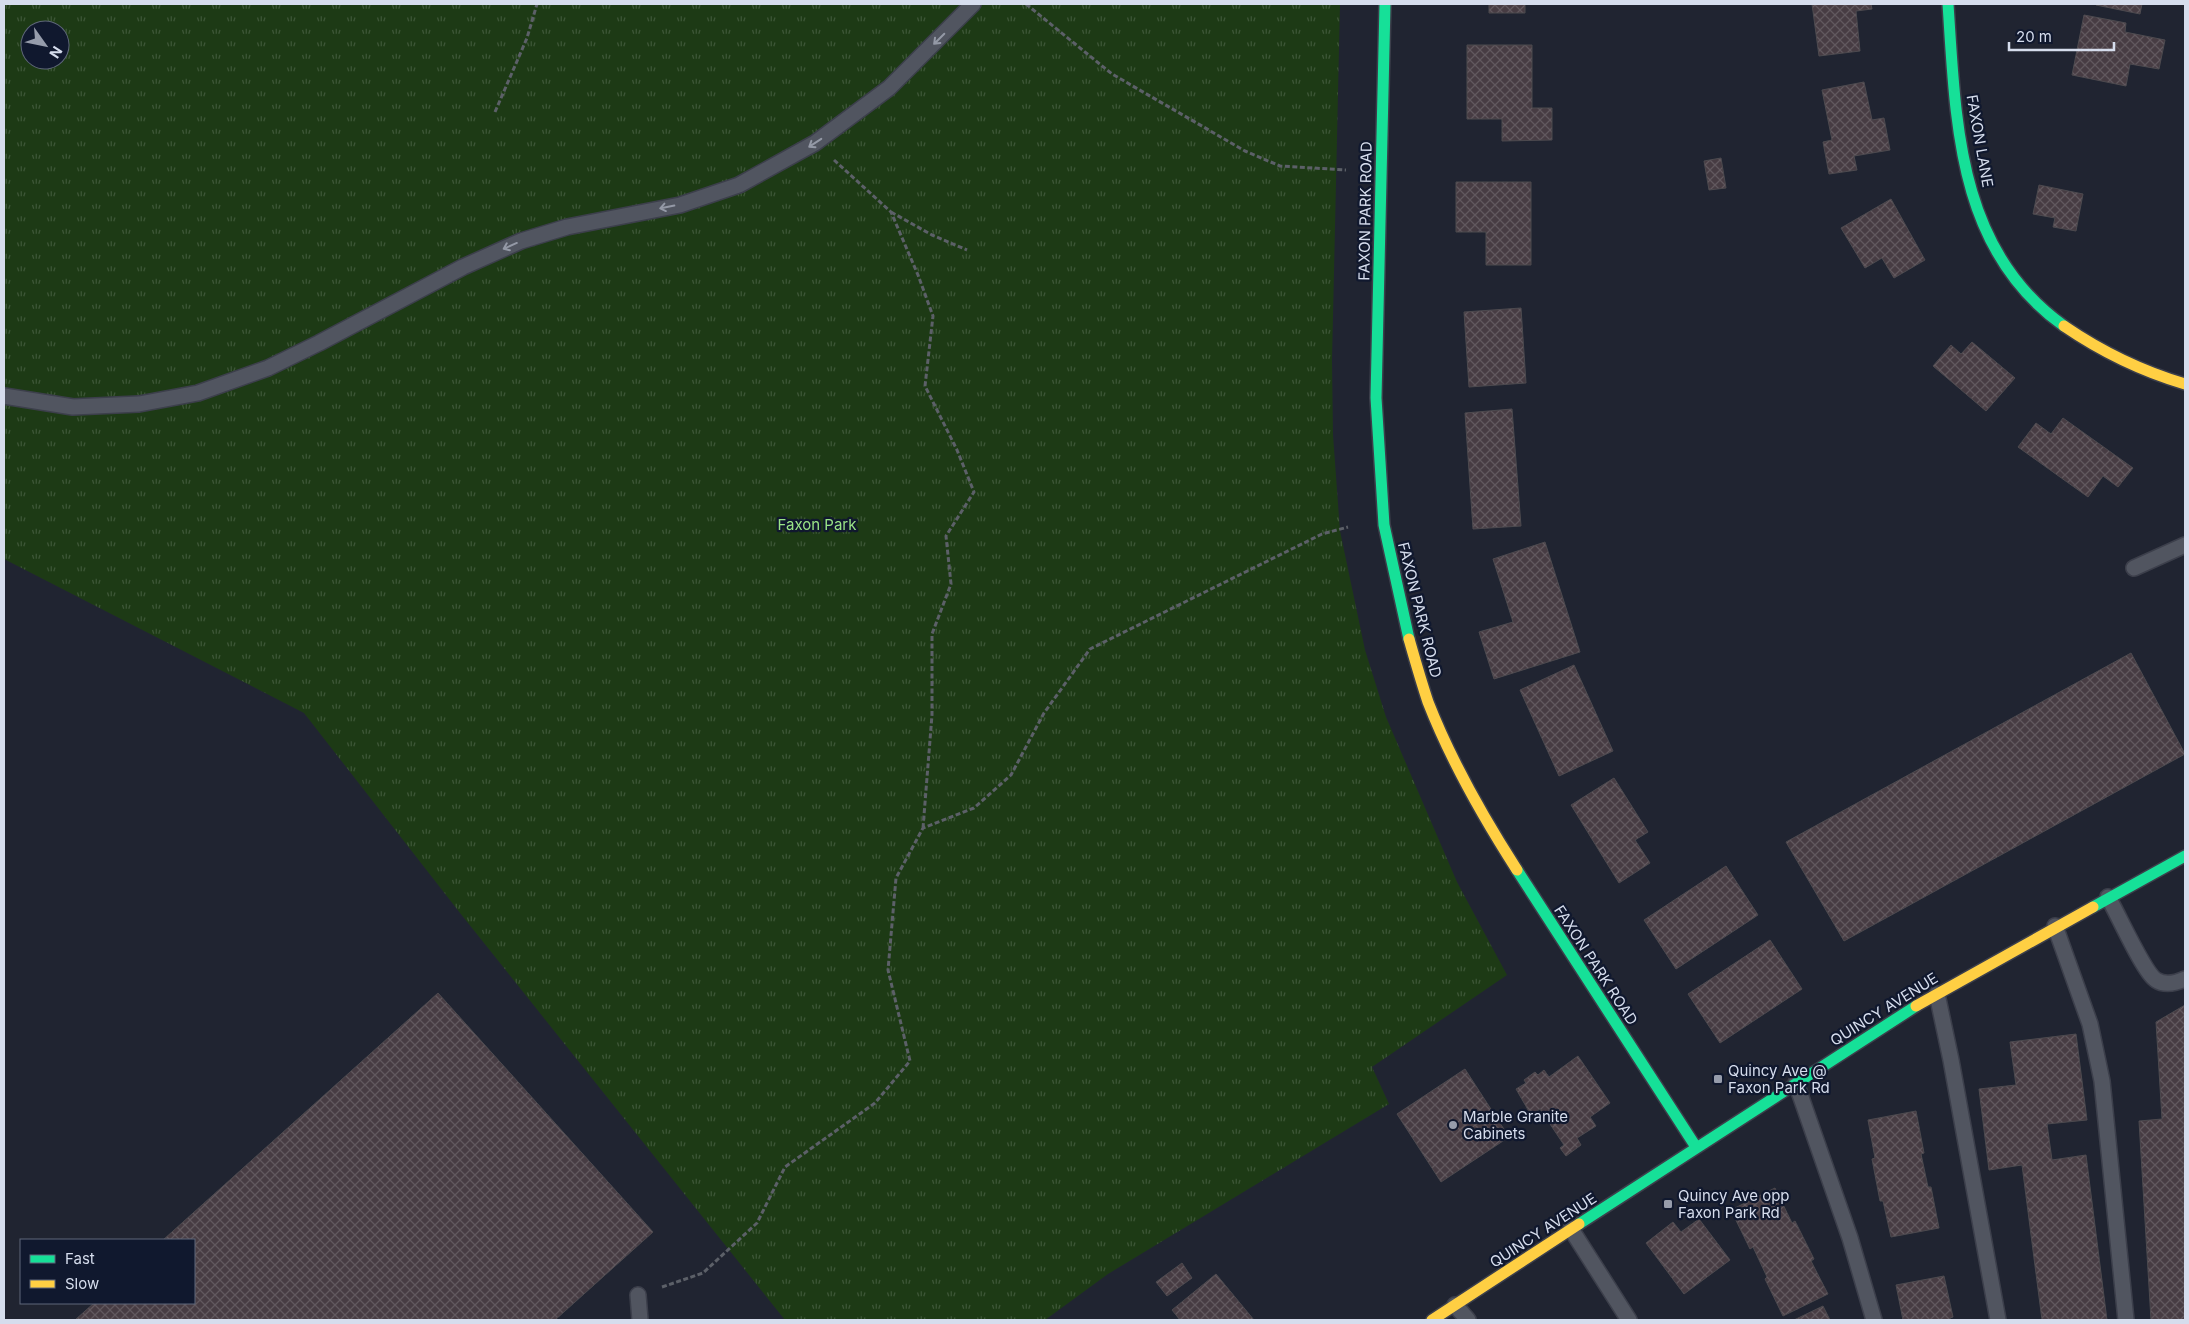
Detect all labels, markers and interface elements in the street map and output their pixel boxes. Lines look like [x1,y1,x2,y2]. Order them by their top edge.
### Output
north arrow [20,20,70,70]
scale bar [2009,20,2114,52]
text: 20 m [2016,27,2052,46]
one-way arrow [933,33,946,45]
text: N [46,43,66,61]
street label: FAXON LANE [1963,93,1997,189]
one-way arrow [809,138,823,148]
street label: FAXON PARK ROAD [1354,141,1376,281]
one-way arrow [660,203,676,213]
one-way arrow [503,242,518,252]
park label: Faxon Park [778,515,857,534]
street label: FAXON PARK ROAD [1394,540,1446,680]
street label: FAXON PARK ROAD [1550,901,1642,1029]
street label: QUINCY AVENUE [1827,968,1941,1050]
place label: Quincy Ave @ Faxon Park Rd [1728,1061,1830,1097]
marker: Quincy Ave @ Faxon Park Rd [1712,1073,1724,1085]
place label: Marble Granite Cabinets [1463,1107,1568,1143]
marker: Marble Granite Cabinets [1447,1119,1459,1131]
place label: Quincy Ave opp Faxon Park Rd [1678,1186,1790,1222]
street label: QUINCY AVENUE [1486,1188,1600,1272]
marker: Quincy Ave opp Faxon Park Rd [1662,1198,1674,1210]
legend [20,1239,195,1304]
text: Fast [65,1249,95,1268]
text: Slow [65,1274,99,1293]

